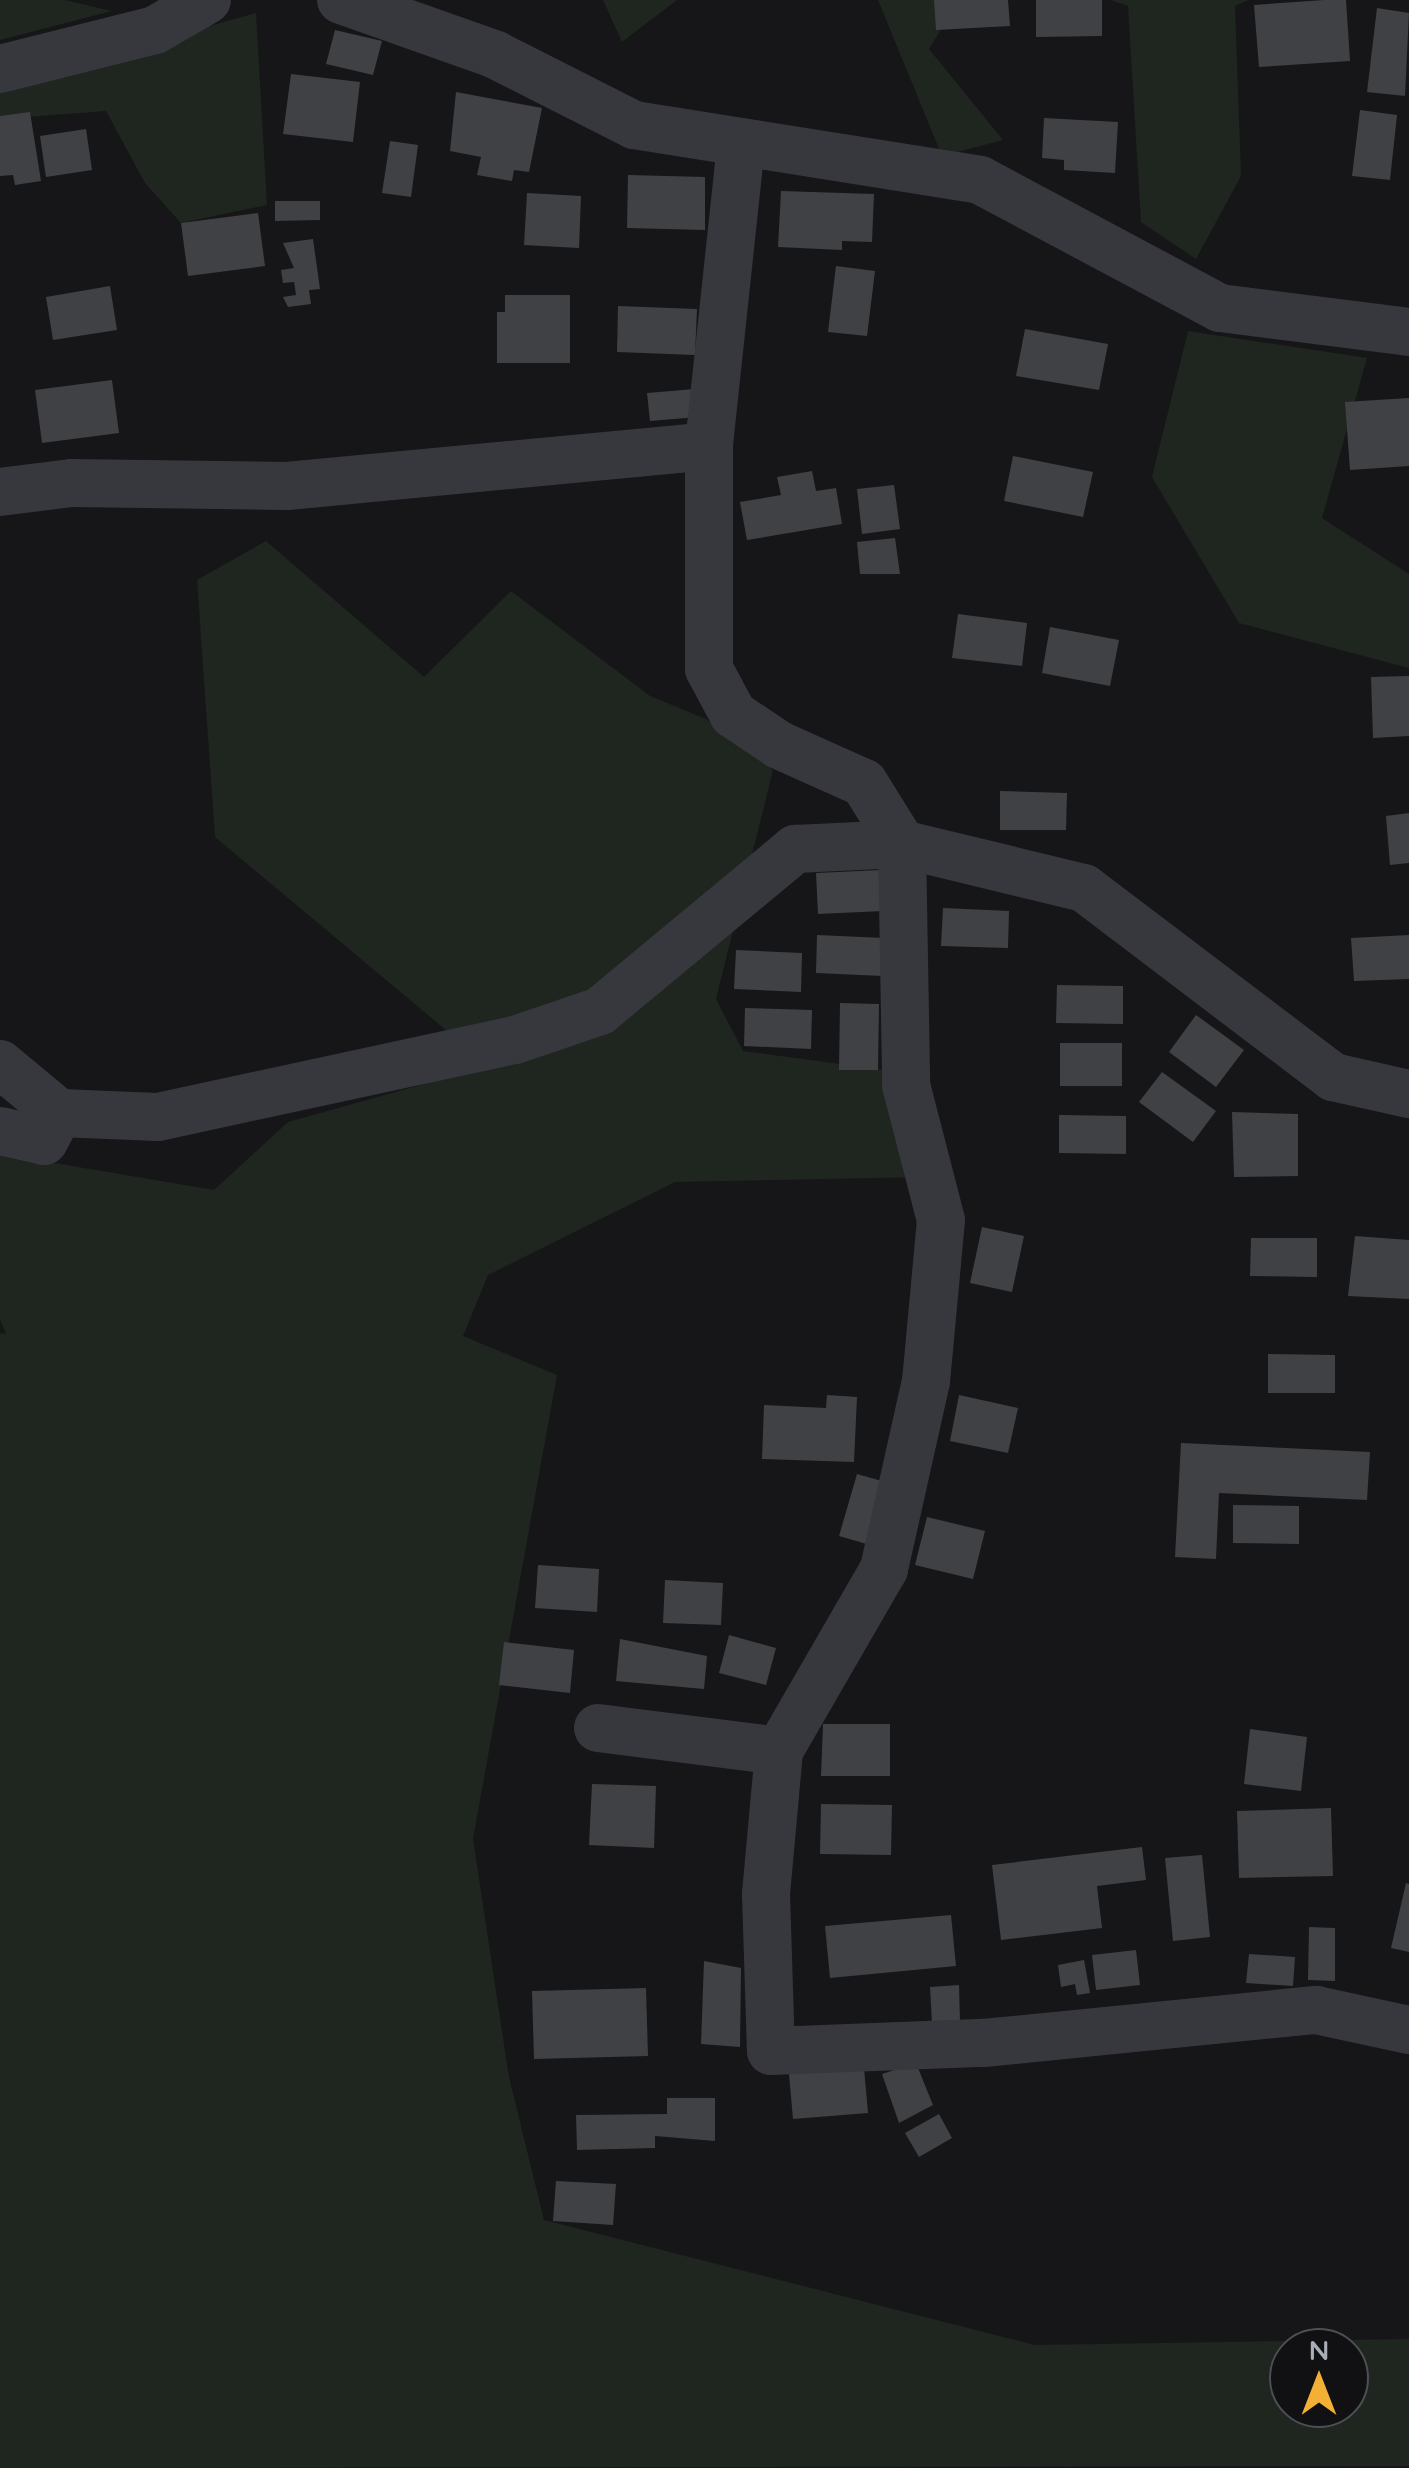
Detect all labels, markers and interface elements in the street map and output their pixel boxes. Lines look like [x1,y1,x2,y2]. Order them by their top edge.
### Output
north arrow [1269,2328,1369,2428]
text: N [1309,2332,1329,2367]

